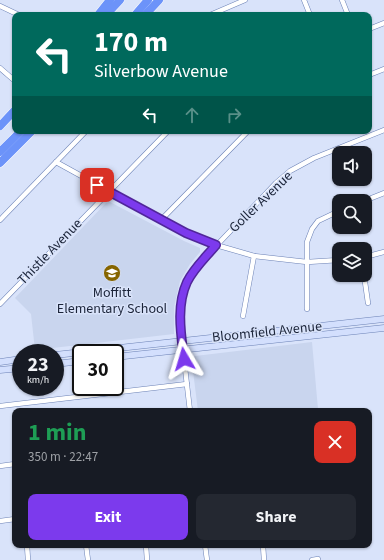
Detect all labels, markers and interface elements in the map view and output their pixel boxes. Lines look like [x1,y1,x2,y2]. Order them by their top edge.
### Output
text: 170 m [94,22,168,62]
icon: left [28,28,80,80]
text: Silverbow Avenue [94,59,228,84]
icon: left [139,104,161,126]
icon: ahead [181,104,203,126]
icon: right [223,104,245,126]
map controls [332,146,372,282]
button: sound [332,146,372,186]
street label: Goller Avenue [225,167,297,237]
pin [80,168,114,202]
icon: arrive [86,174,108,196]
button: search [332,194,372,234]
street label: Thistle Avenue [13,214,87,290]
button: layers [332,242,372,282]
school or university icon: Moffitt Elementary School [102,263,122,283]
place label: Moffitt Elementary School [57,283,168,319]
street label: Bloomfield Avenue [211,316,323,348]
position arrow [163,338,205,380]
speed limit sign: 30 [72,344,124,396]
text: 23 [27,351,49,379]
text: km/h [27,373,49,387]
text: 1 min [28,415,86,450]
button: close [314,421,356,463]
text: 350 m · 22:47 [28,448,98,466]
button: Exit [28,494,188,540]
button: Share [196,494,356,540]

